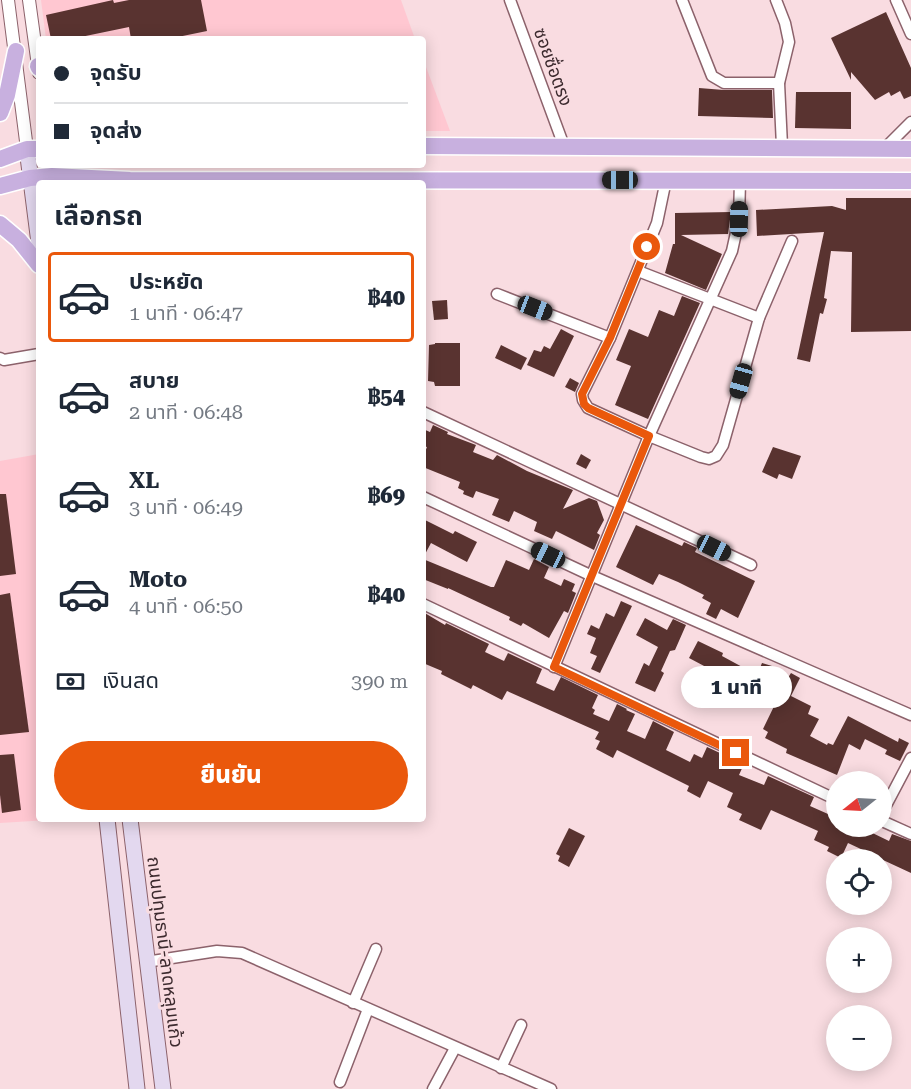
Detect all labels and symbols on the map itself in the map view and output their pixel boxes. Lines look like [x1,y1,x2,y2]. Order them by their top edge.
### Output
street label: ซอยซื่อตรง [530,24,579,109]
car [602,171,638,189]
car [730,201,748,237]
route start [633,233,660,260]
car [515,293,555,323]
car [727,361,755,401]
car [694,532,734,564]
car [528,539,568,571]
callout: 1 นาที [680,666,792,708]
route end [722,739,749,766]
north arrow [826,771,892,837]
street label: ถนนปทุมธานี-ลาดหลุมแก้ว [142,855,188,1049]

